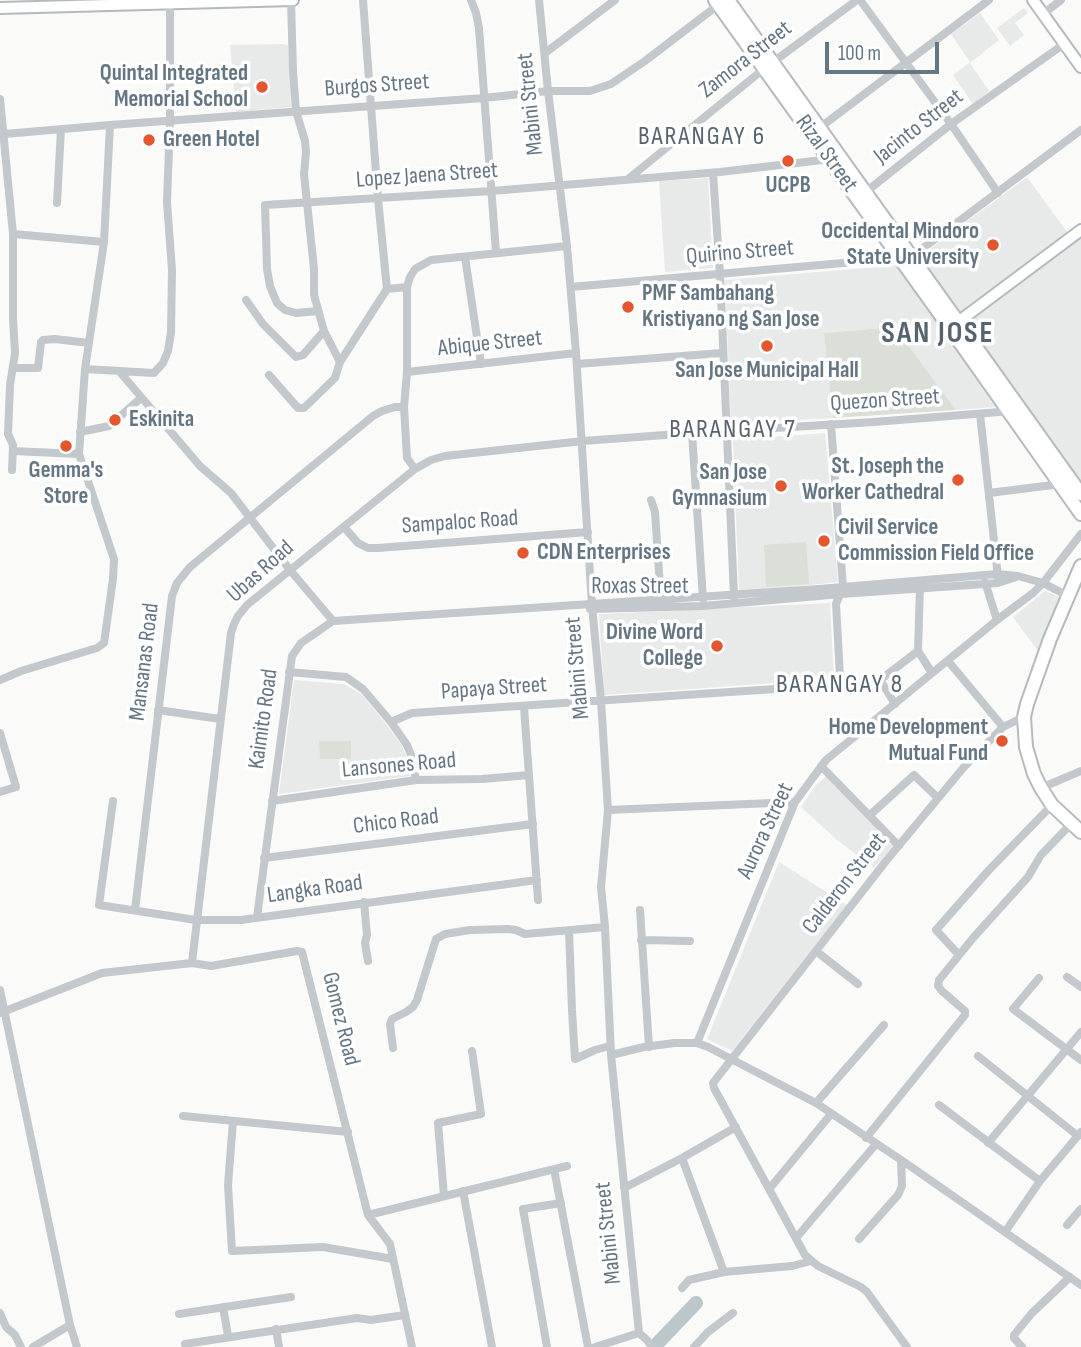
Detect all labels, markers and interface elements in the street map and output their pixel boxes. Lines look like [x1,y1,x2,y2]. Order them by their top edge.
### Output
street label: Zamora Street [694,15,798,105]
scale bar [829,28,943,72]
text: 100 m [838,41,881,66]
street label: Mabini Street [512,52,550,156]
place label: Quintal Integrated Memorial School [100,60,248,114]
street label: Burgos Street [324,69,430,103]
marker: Quintal Integrated Memorial School [254,79,270,95]
street label: Jacinto Street [869,84,969,170]
street label: Rizal Street [789,110,863,198]
district label: BARANGAY 6 [639,121,765,153]
place label: Green Hotel [163,126,260,154]
marker: Green Hotel [141,132,157,148]
marker: UCPB [780,153,796,169]
street label: Lopez Jaena Street [355,157,499,195]
place label: UCPB [765,172,811,200]
place label: Occidental Mindoro State University [821,218,979,272]
street label: Quirino Street [685,235,795,271]
marker: Occidental Mindoro State University [985,237,1001,253]
place label: PMF Sambahang Kristiyano ng San Jose [642,280,820,334]
marker: PMF Sambahang Kristiyano ng San Jose [620,299,636,315]
district label: SAN JOSE [882,316,994,352]
street label: Abique Street [437,325,543,363]
marker: San Jose Municipal Hall [759,338,775,354]
place label: San Jose Municipal Hall [675,357,859,385]
street label: Quezon Street [829,383,941,419]
place label: Eskinita [129,406,194,434]
marker: Eskinita [107,412,123,428]
district label: BARANGAY 7 [671,414,795,446]
marker: Gemma's Store [58,438,74,454]
place label: St. Joseph the Worker Cathedral [802,453,944,507]
place label: Gemma's Store [29,457,103,511]
place label: San Jose Gymnasium [672,459,767,513]
marker: St. Joseph the Worker Cathedral [950,472,966,488]
marker: San Jose Gymnasium [773,478,789,494]
street label: Sampaloc Road [401,505,519,541]
place label: Civil Service Commission Field Office [838,514,1034,568]
marker: Civil Service Commission Field Office [816,533,832,549]
street label: Ubas Road [222,535,300,609]
place label: CDN Enterprises [537,539,671,567]
marker: CDN Enterprises [515,545,531,561]
street label: Roxas Street [591,573,689,601]
street label: Mansanas Road [124,602,166,722]
street label: Mabini Street [560,616,596,720]
place label: Divine Word College [606,619,703,673]
marker: Divine Word College [709,638,725,654]
street label: Kaimito Road [243,667,285,771]
district label: BARANGAY 8 [777,669,903,701]
street label: Papaya Street [440,672,548,706]
place label: Home Development Mutual Fund [829,714,988,768]
marker: Home Development Mutual Fund [994,733,1010,749]
street label: Lansones Road [341,747,457,785]
street label: Aurora Street [732,779,800,883]
street label: Chico Road [352,803,440,841]
street label: Calderon Street [797,828,893,940]
street label: Langka Road [266,870,364,910]
street label: Gomez Road [315,969,365,1069]
street label: Mabini Street [590,1181,628,1285]

